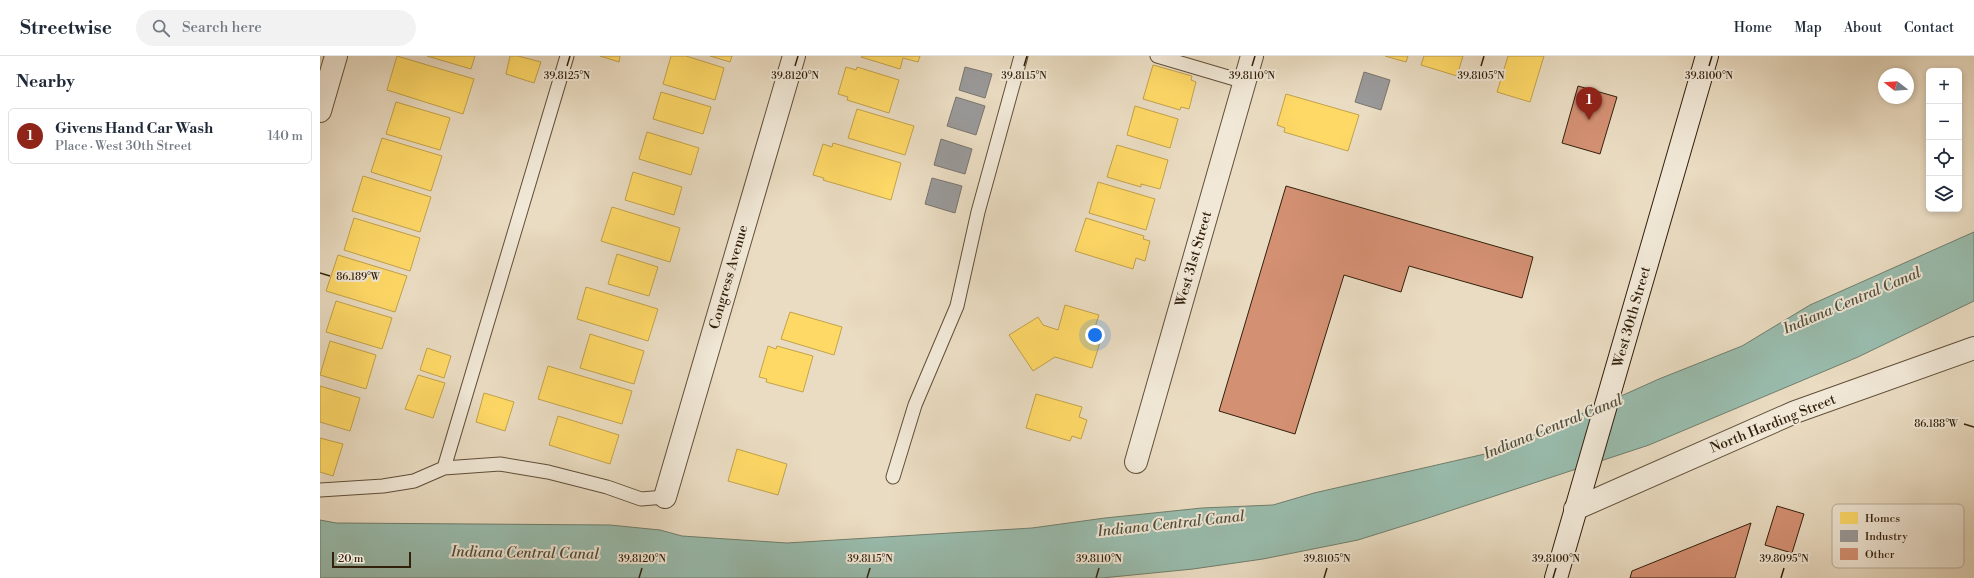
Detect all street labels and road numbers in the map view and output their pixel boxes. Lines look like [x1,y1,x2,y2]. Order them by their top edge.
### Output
street label: West 31st Street [1171,209,1216,310]
street label: Congress Avenue [706,223,752,331]
street label: West 30th Street [1609,264,1655,371]
street label: North Harding Street [1707,390,1839,457]

